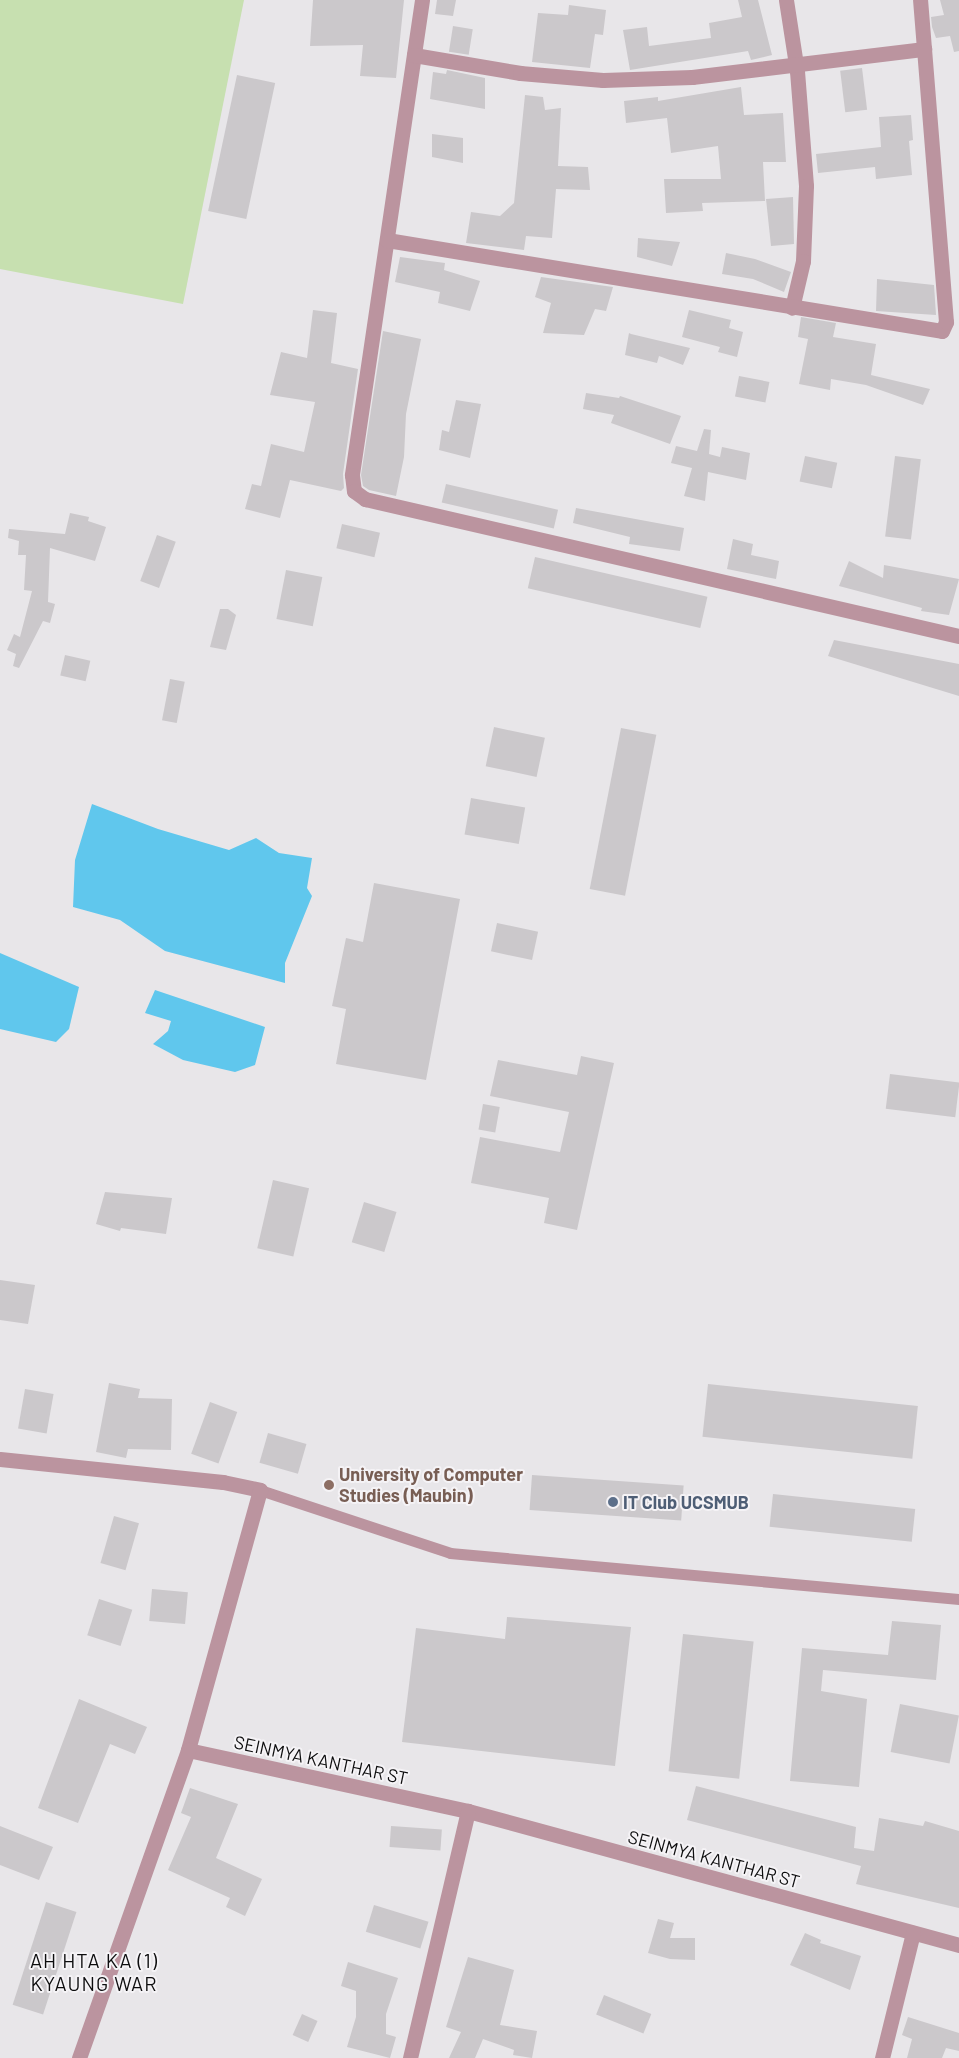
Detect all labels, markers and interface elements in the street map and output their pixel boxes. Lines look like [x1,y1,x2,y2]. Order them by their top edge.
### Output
place label: University of Computer Studies (Maubin) [339,1464,523,1506]
marker: University of Computer Studies (Maubin) [323,1479,335,1491]
place label: IT Club UCSMUB [623,1491,749,1513]
marker: IT Club UCSMUB [607,1496,619,1508]
street label: SEINMYA KANTHAR ST [232,1731,410,1789]
street label: SEINMYA KANTHAR ST [626,1826,802,1892]
district label: AH HTA KA (1) KYAUNG WAR [28,1948,160,1995]

